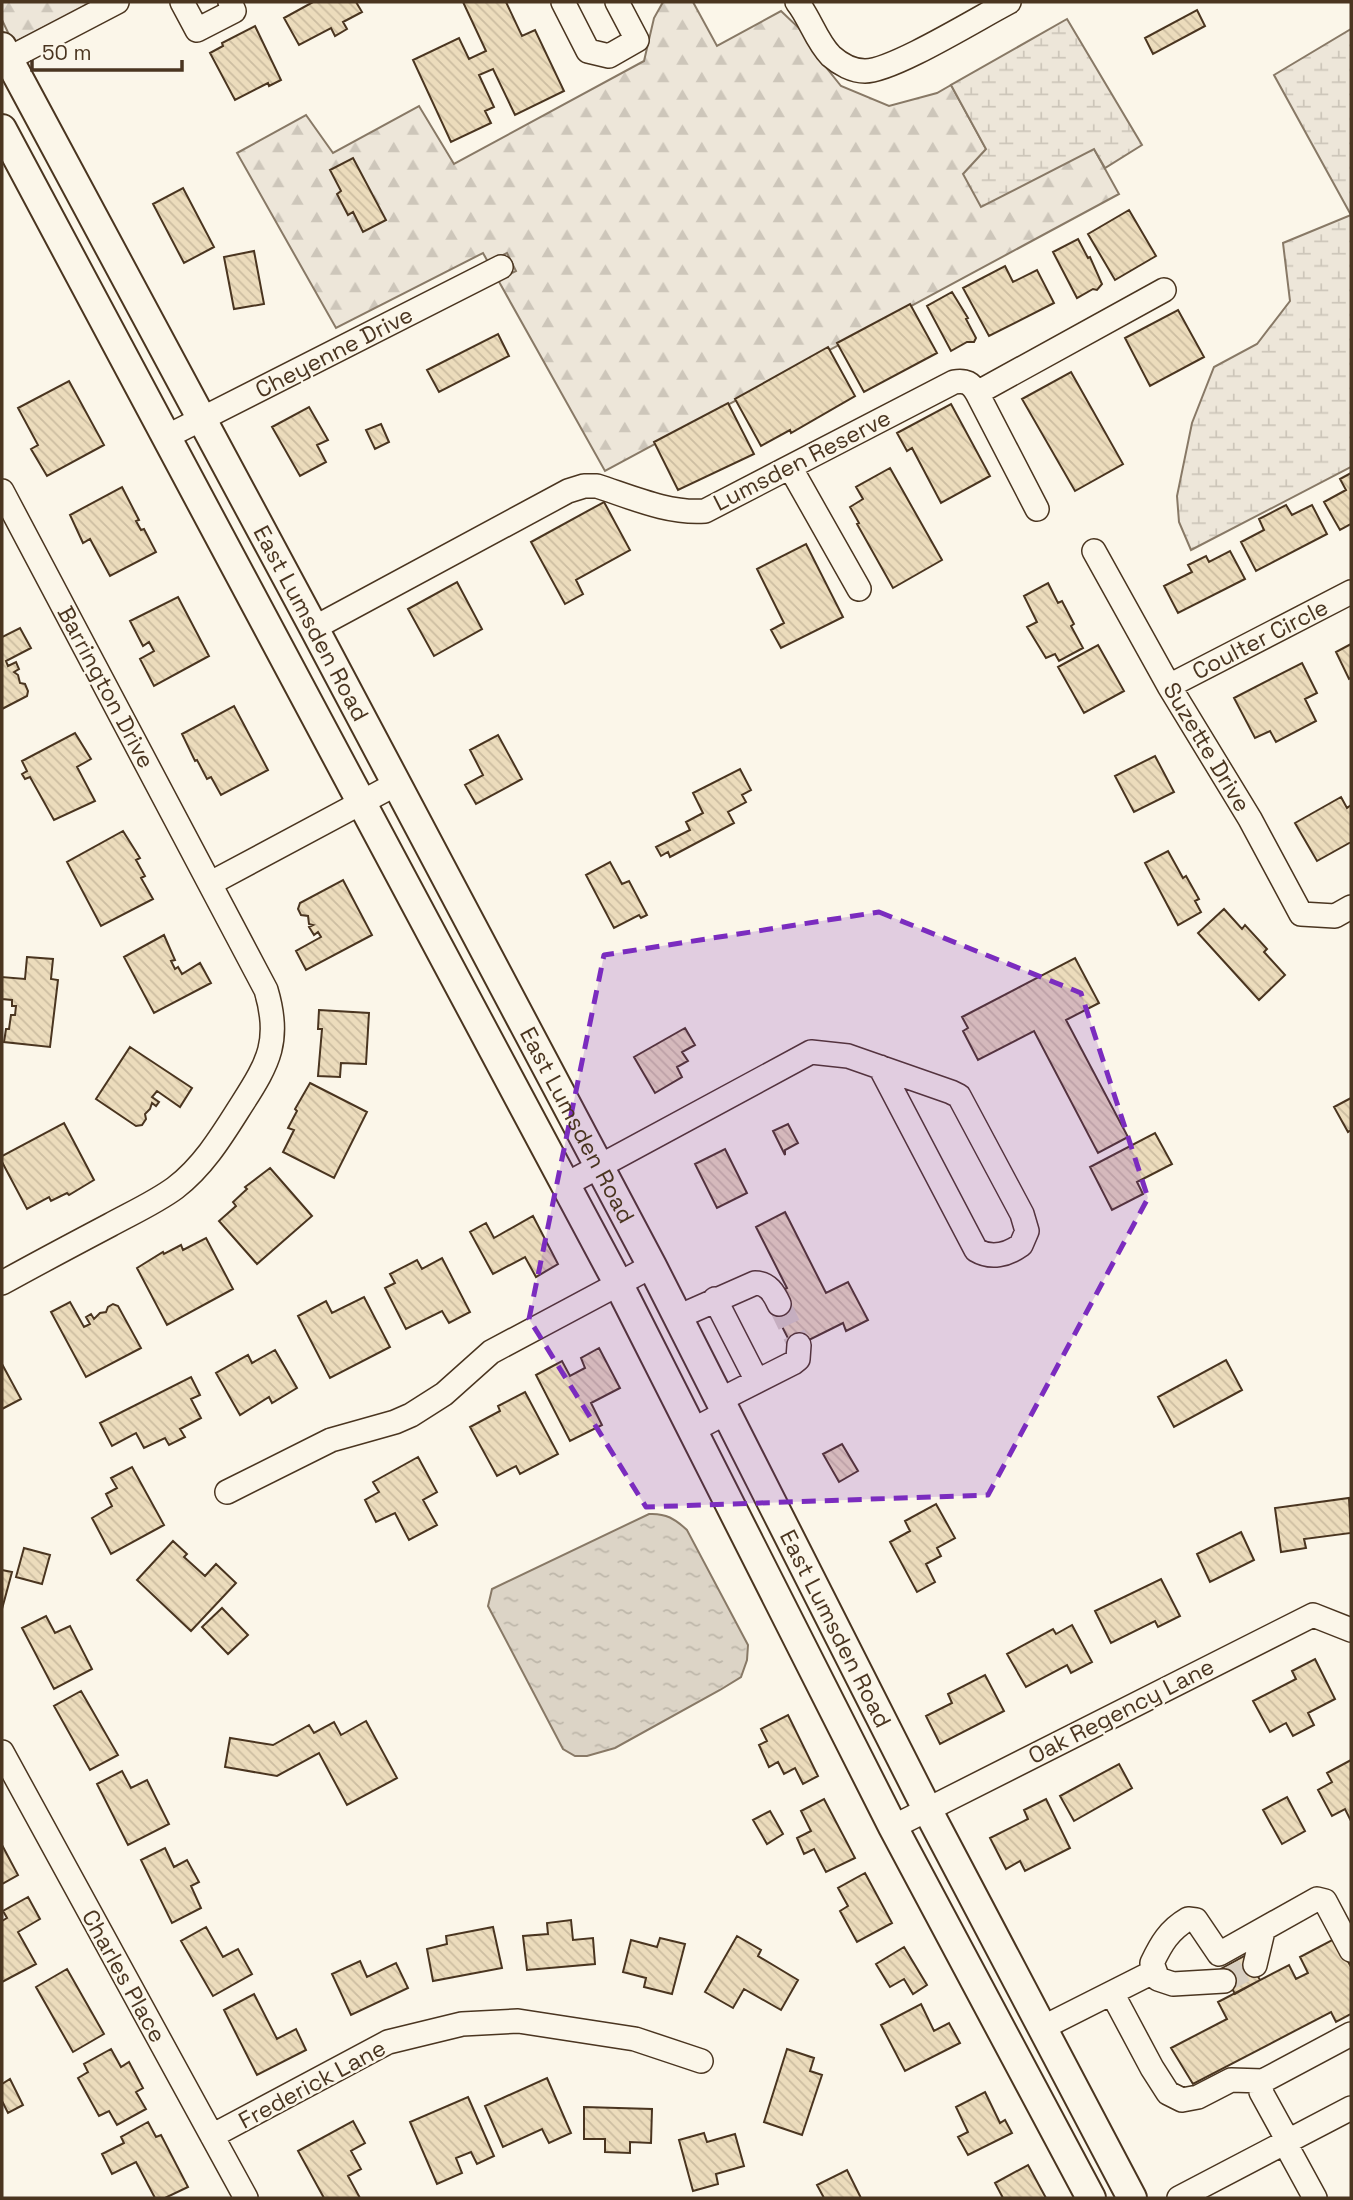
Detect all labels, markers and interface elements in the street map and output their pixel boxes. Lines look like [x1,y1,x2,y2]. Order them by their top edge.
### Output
scale bar [32,28,182,72]
text: 50 m [42,39,92,66]
street label: Cheyenne Drive [250,299,418,405]
street label: Lumsden Reserve [708,402,896,518]
street label: East Lumsden Road [247,520,376,726]
street label: Coulter Circle [1187,592,1333,686]
street label: Barrington Drive [51,601,161,773]
street label: Suzette Drive [1157,677,1257,817]
street label: East Lumsden Road [513,1022,642,1228]
street label: East Lumsden Road [773,1525,898,1733]
street label: Oak Regency Lane [1023,1651,1219,1771]
street label: Charles Place [75,1904,173,2048]
street label: Frederick Lane [233,2033,391,2135]

